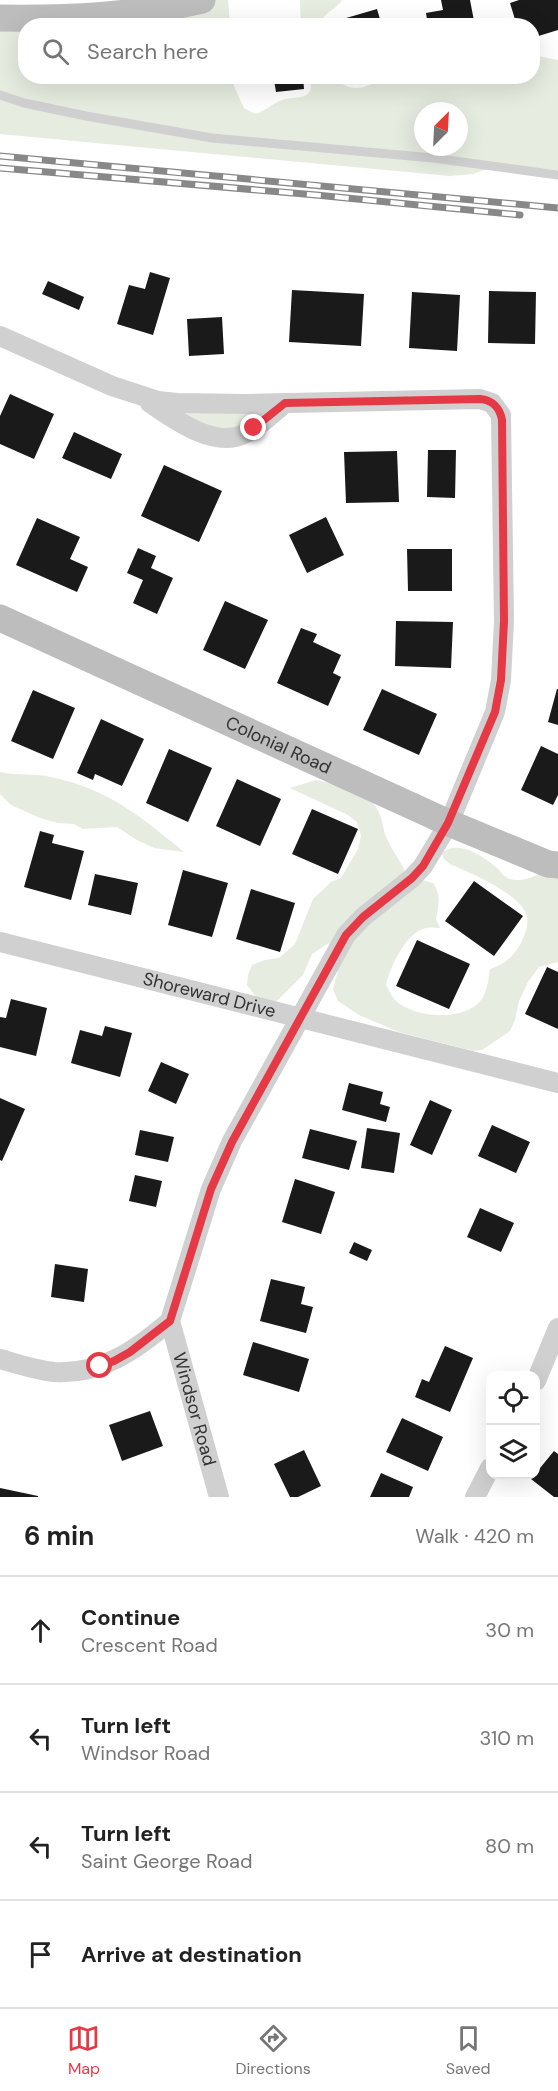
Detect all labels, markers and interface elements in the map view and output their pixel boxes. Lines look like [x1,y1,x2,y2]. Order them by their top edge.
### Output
search box [18,18,540,84]
icon: search [39,35,72,68]
text: Search here [87,37,208,66]
north arrow [414,102,468,156]
route end [240,414,266,440]
street label: Colonial Road [222,711,335,780]
street label: Shoreward Drive [141,967,278,1023]
street label: Windsor Road [167,1350,222,1468]
route start [86,1352,112,1378]
map controls [486,1371,540,1479]
button: locate [486,1371,540,1425]
button: layers [486,1425,540,1479]
text: 6 min [24,1519,94,1553]
text: Walk · 420 m [415,1523,534,1549]
text: Continue [81,1603,180,1632]
icon: ahead [24,1614,57,1647]
text: 30 m [485,1617,534,1643]
text: Crescent Road [81,1632,218,1658]
text: Turn left [81,1711,171,1740]
icon: left [24,1722,57,1755]
text: 310 m [479,1725,534,1751]
text: Windsor Road [81,1740,210,1766]
text: Turn left [81,1819,171,1848]
icon: left [24,1830,57,1863]
text: 80 m [485,1833,534,1859]
text: Saint George Road [81,1848,252,1874]
icon: arrive [24,1938,57,1971]
text: Arrive at destination [81,1940,302,1969]
tab: Map [67,2022,100,2079]
tab: Directions [235,2022,311,2079]
tab: Saved [446,2022,491,2079]

